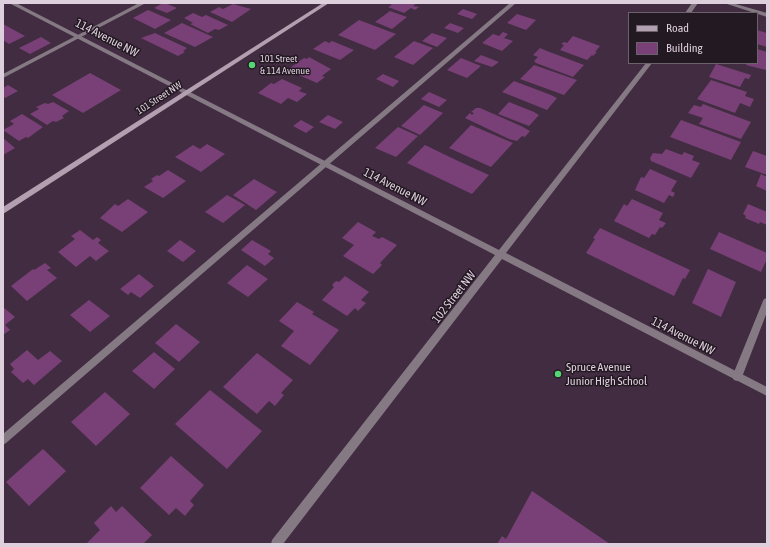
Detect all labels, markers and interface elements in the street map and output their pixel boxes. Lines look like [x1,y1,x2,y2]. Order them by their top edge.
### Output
legend [628,12,758,64]
street label: 114 Avenue NW [73,16,141,60]
text: Road [666,21,689,35]
text: Building [666,41,703,55]
place label: 101 Street & 114 Avenue [260,53,310,76]
marker: 101 Street & 114 Avenue [247,60,257,70]
street label: 101 Street NW [134,79,184,117]
street label: 114 Avenue NW [361,165,429,209]
street label: 102 Street NW [429,268,479,326]
street label: 114 Avenue NW [649,314,717,358]
place label: Spruce Avenue Junior High School [566,360,647,388]
marker: Spruce Avenue Junior High School [553,369,563,379]

